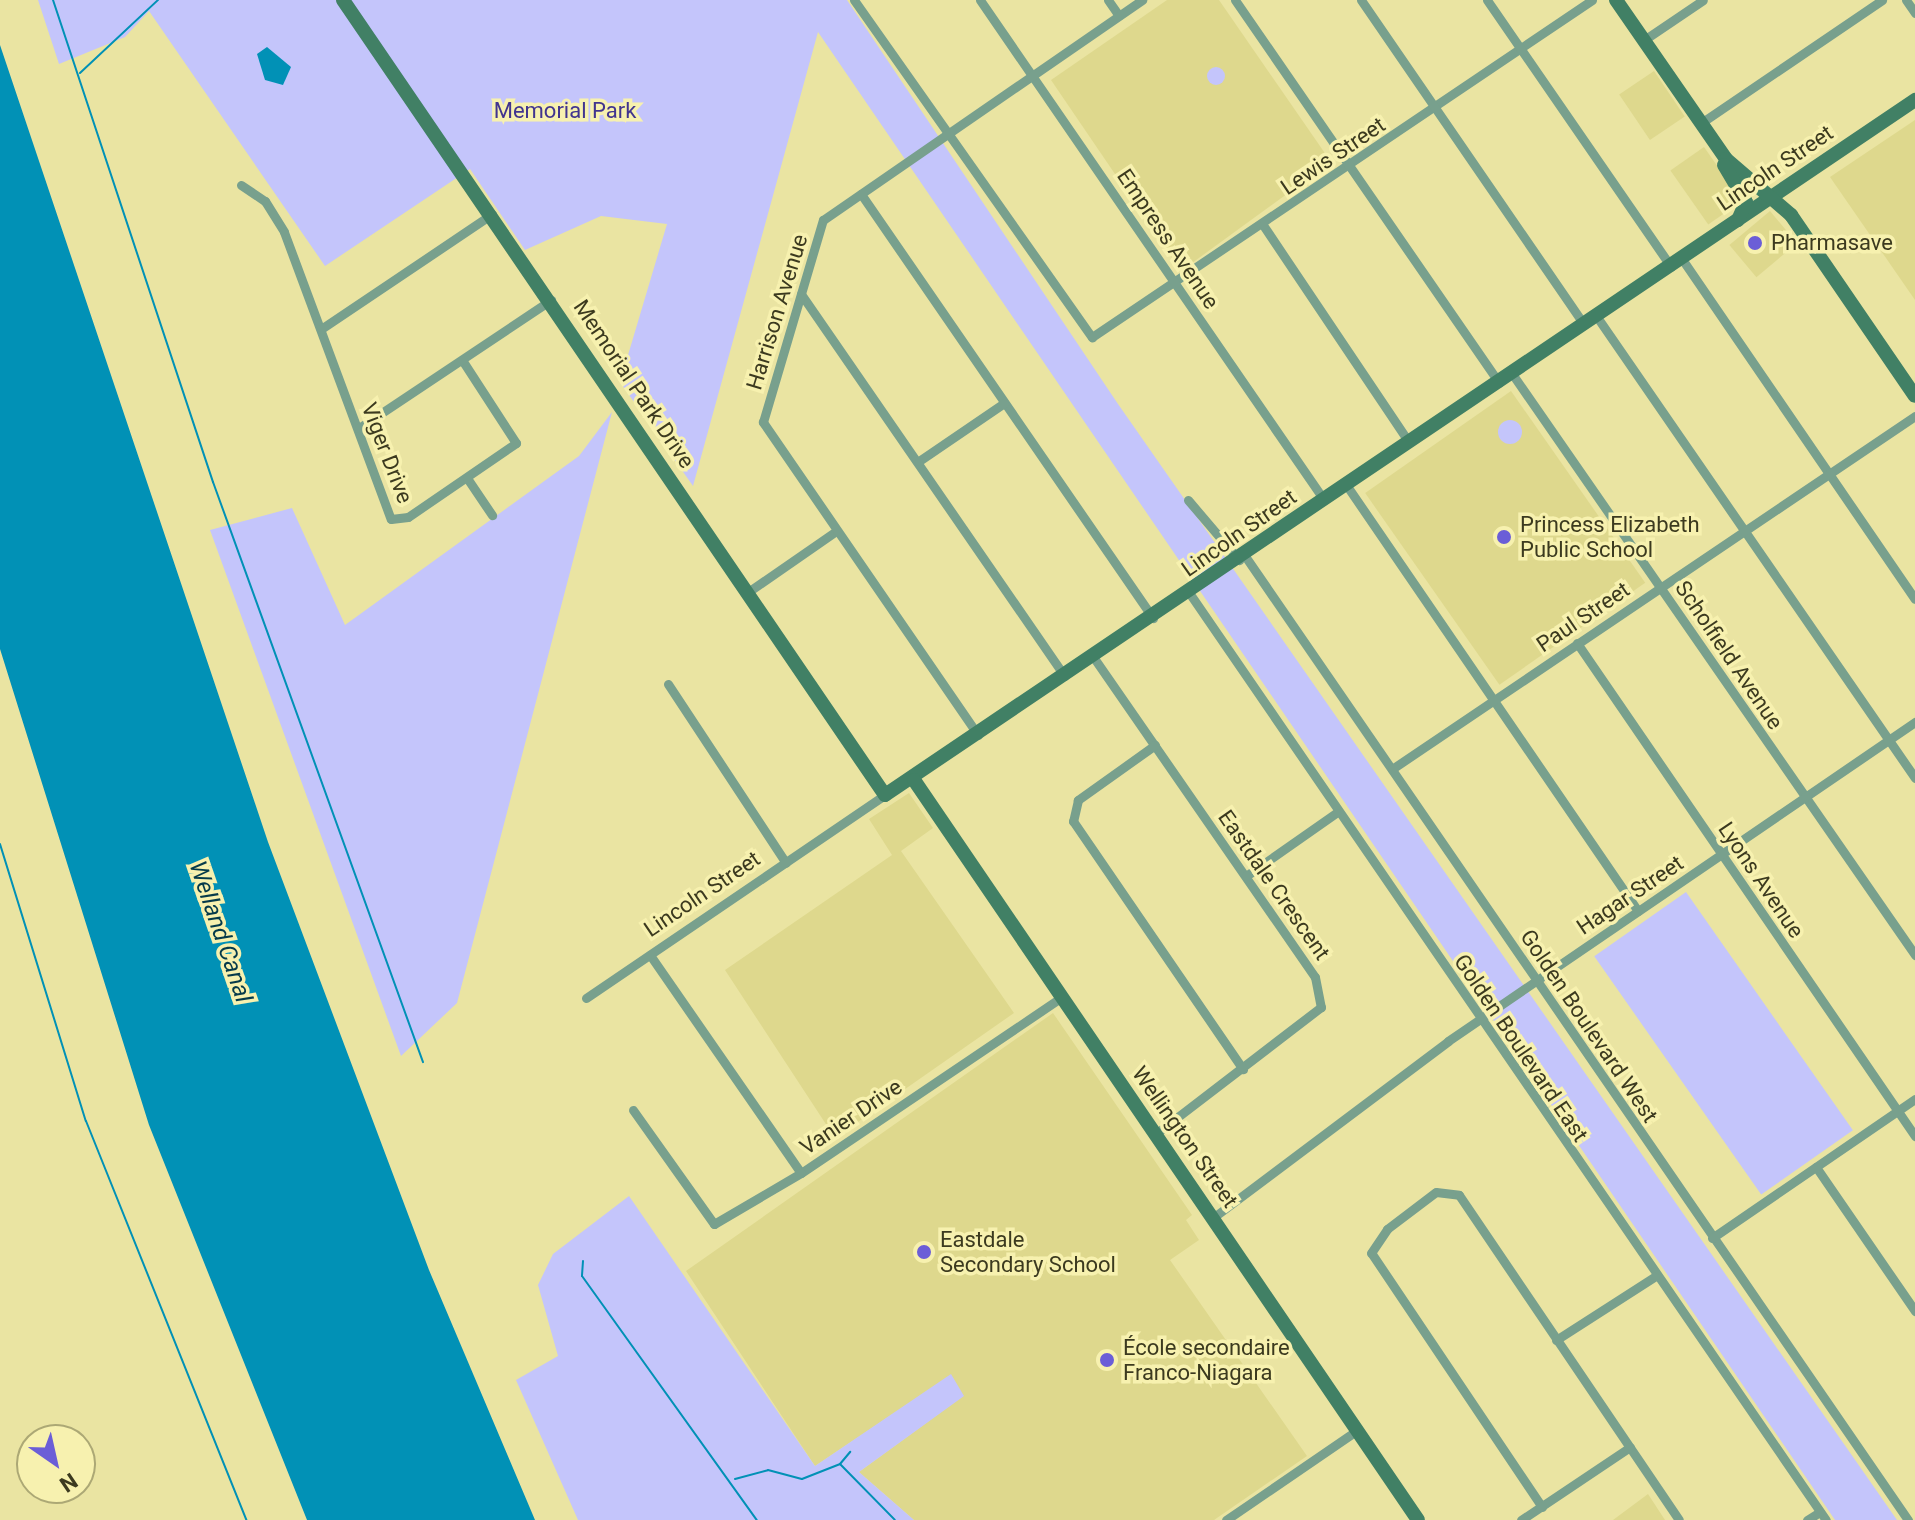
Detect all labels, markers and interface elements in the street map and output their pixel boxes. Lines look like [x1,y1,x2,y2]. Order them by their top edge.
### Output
park label: Memorial Park [494,98,636,124]
street label: Lewis Street [1276,111,1390,201]
street label: Lincoln Street [1712,119,1838,217]
street label: Empress Avenue [1111,164,1225,314]
place label: Pharmasave [1771,230,1893,256]
street label: Harrison Avenue [741,231,813,393]
marker: Pharmasave [1746,234,1764,252]
street label: Memorial Park Drive [568,295,700,473]
street label: Viger Drive [356,399,418,507]
street label: Lincoln Street [1176,484,1302,582]
place label: Princess Elizabeth Public School [1520,511,1700,562]
marker: Princess Elizabeth Public School [1495,528,1513,546]
street label: Paul Street [1531,576,1635,658]
street label: Scholfield Avenue [1670,576,1788,734]
street label: Eastdale Crescent [1212,805,1336,965]
street label: Lyons Avenue [1713,817,1809,943]
street label: Lincoln Street [639,845,765,943]
street label: Hagar Street [1572,850,1688,940]
water label: Welland Canal [182,858,258,1006]
street label: Golden Boulevard West [1515,925,1663,1127]
street label: Golden Boulevard East [1448,949,1594,1147]
street label: Wellington Street [1126,1061,1244,1213]
street label: Vanier Drive [795,1073,907,1161]
place label: Eastdale Secondary School [940,1226,1116,1278]
marker: Eastdale Secondary School [915,1243,933,1261]
place label: École secondaire Franco-Niagara [1123,1334,1290,1386]
marker: École secondaire Franco-Niagara [1098,1351,1116,1369]
north arrow [16,1424,96,1504]
text: N [55,1468,82,1497]

